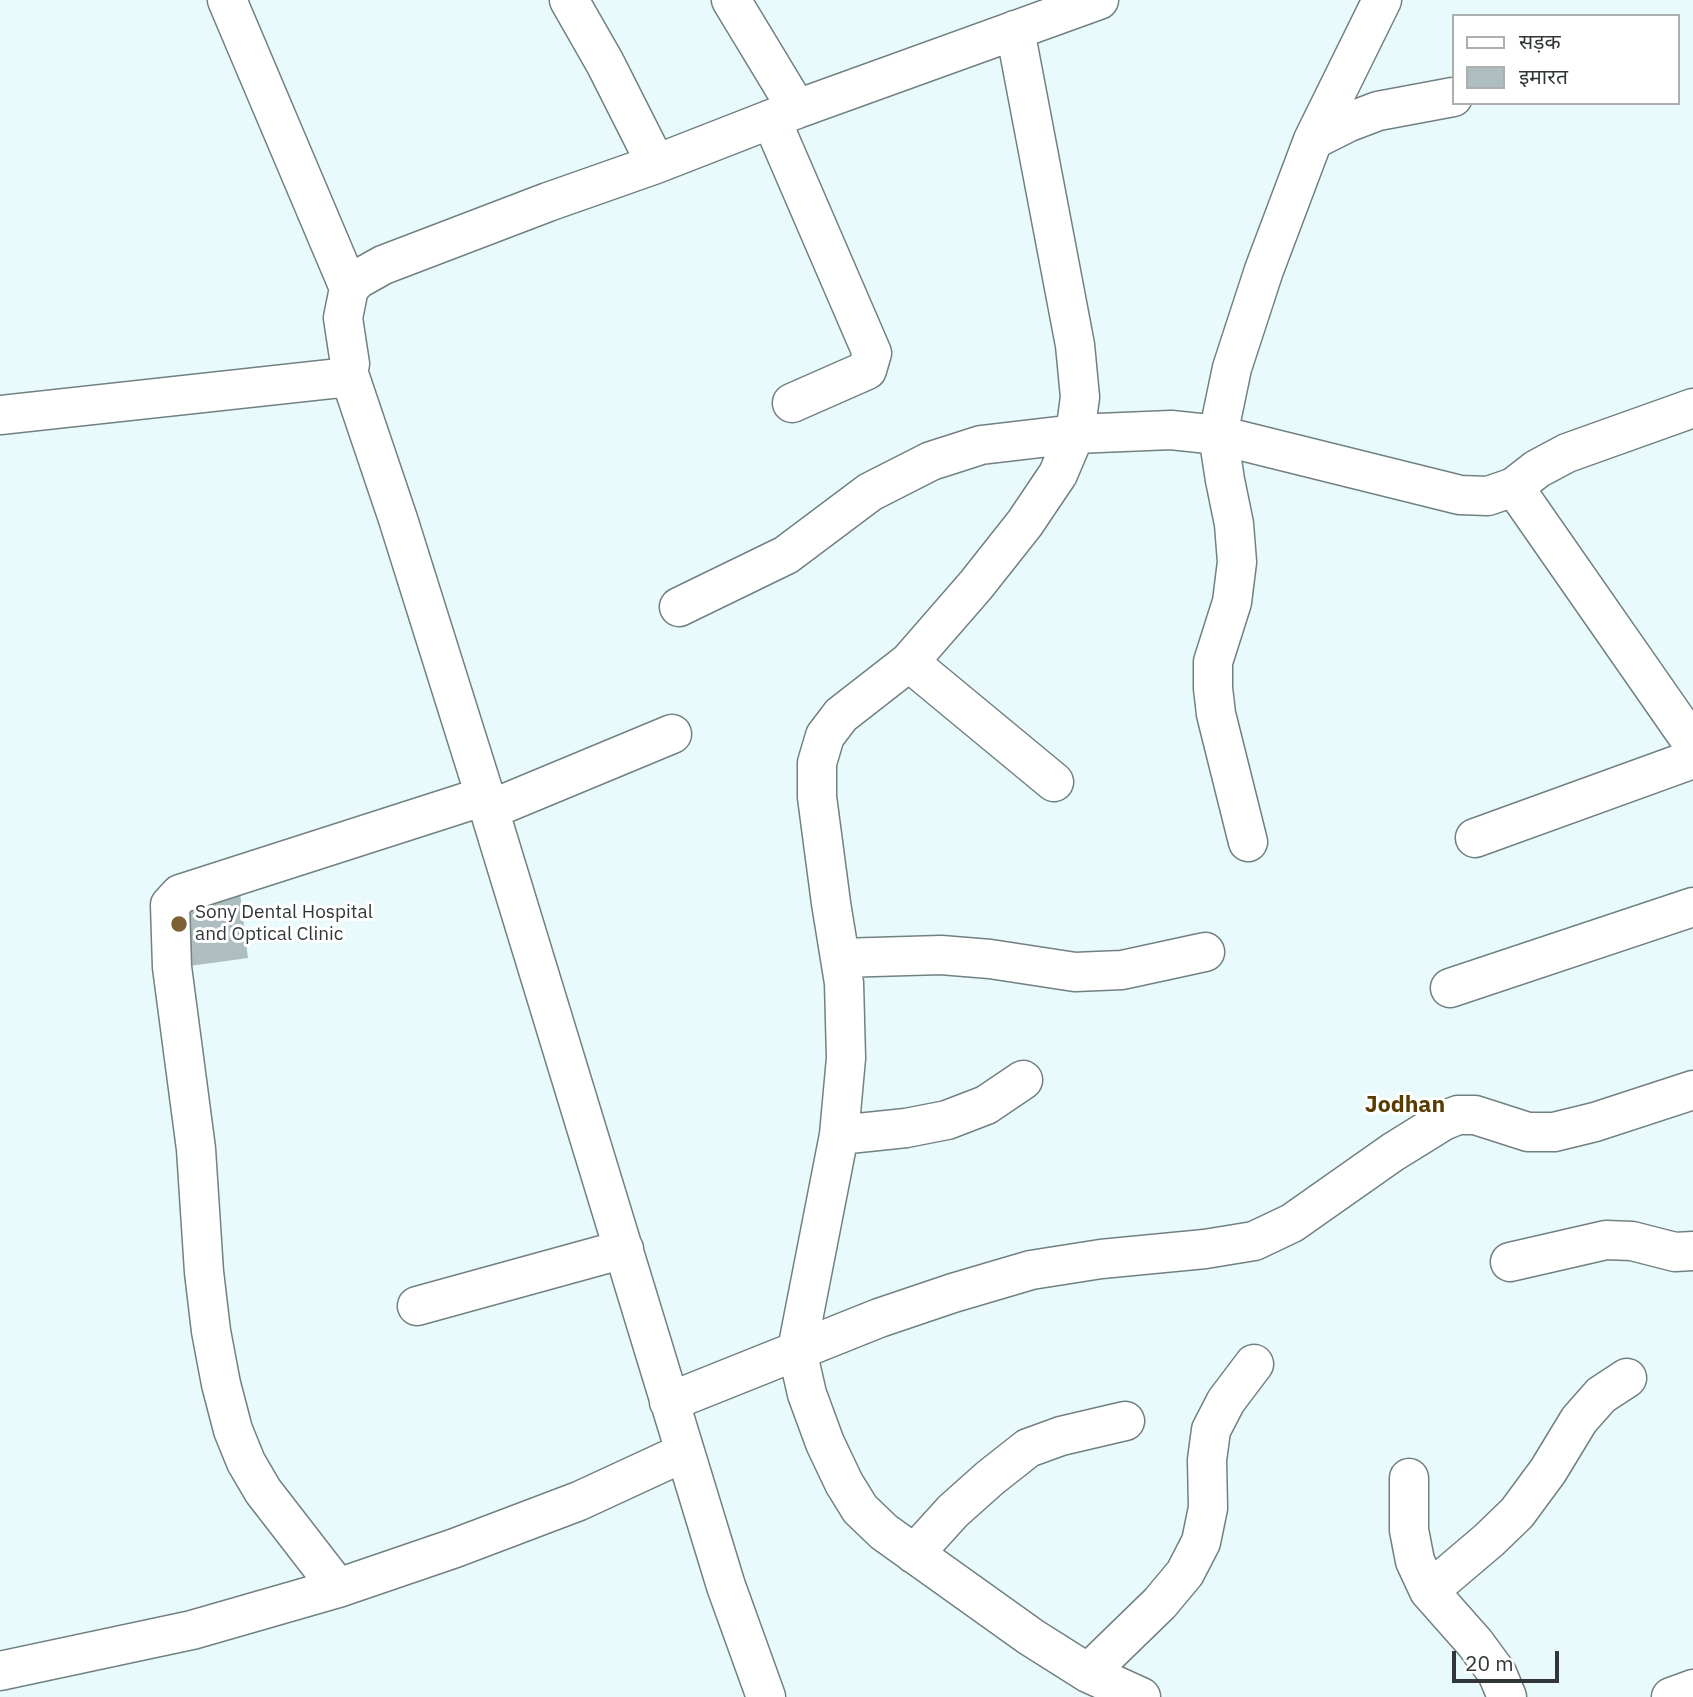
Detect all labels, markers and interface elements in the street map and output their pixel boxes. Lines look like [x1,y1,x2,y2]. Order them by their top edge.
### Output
legend [1452,14,1679,105]
text: सड़क [1519,27,1561,55]
text: इमारत [1519,62,1568,90]
place label: Sony Dental Hospital and Optical Clinic [195,902,373,946]
marker: Sony Dental Hospital and Optical Clinic [169,914,189,934]
district label: Jodhan [1365,1091,1445,1119]
scale bar [1455,1638,1562,1682]
text: 20 m [1465,1649,1514,1677]

